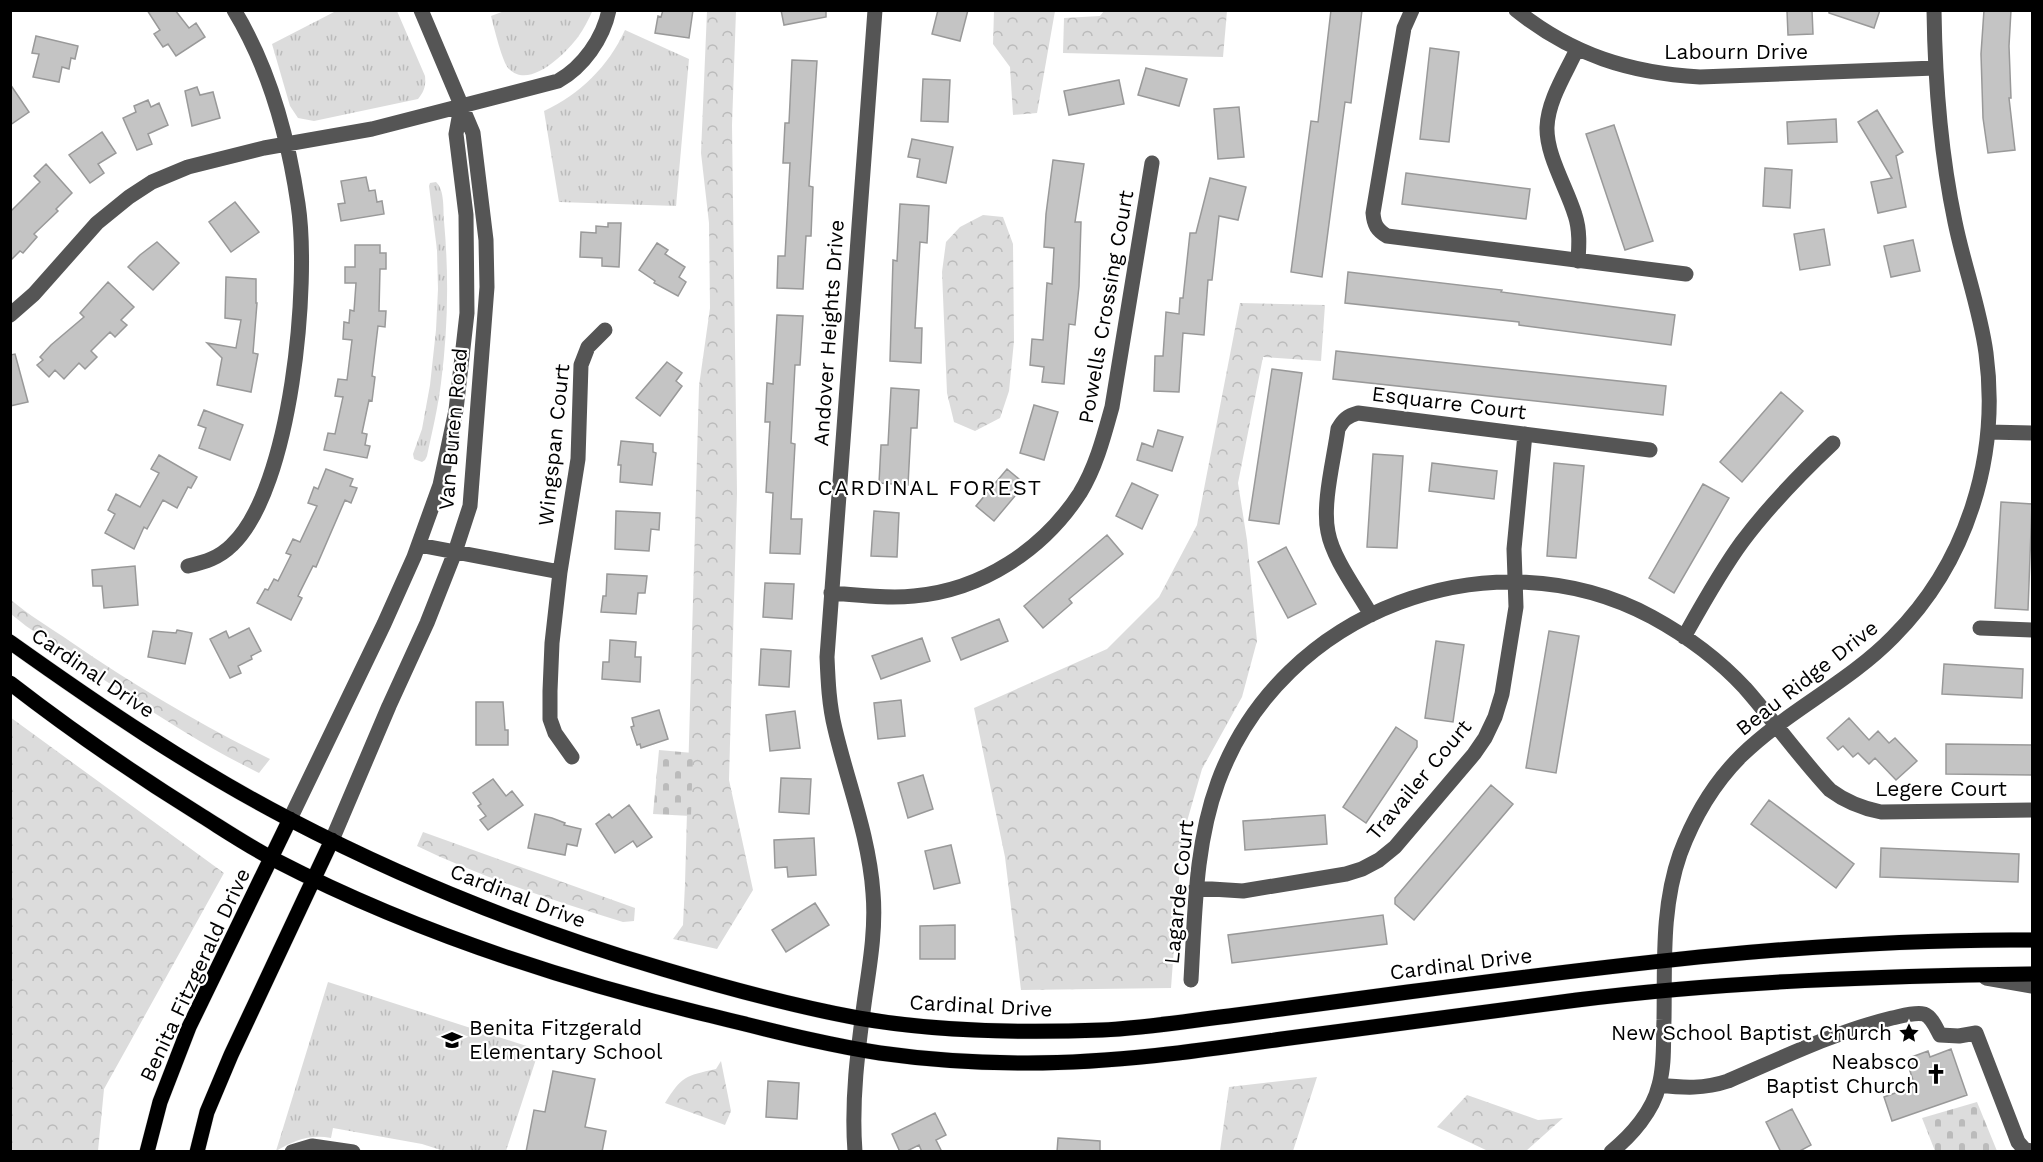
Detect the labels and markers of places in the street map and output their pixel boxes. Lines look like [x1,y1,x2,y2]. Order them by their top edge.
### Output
place label: Benita Fitzgerald Elementary School [469,1015,663,1064]
place label: New School Baptist Church [1611,1020,1892,1045]
place icon: New School Baptist Church [1897,1021,1921,1045]
school or university icon: Benita Fitzgerald Elementary School [440,1028,464,1052]
place label: Neabsco Baptist Church [1766,1049,1919,1098]
church icon: Neabsco Baptist Church [1924,1062,1948,1086]

